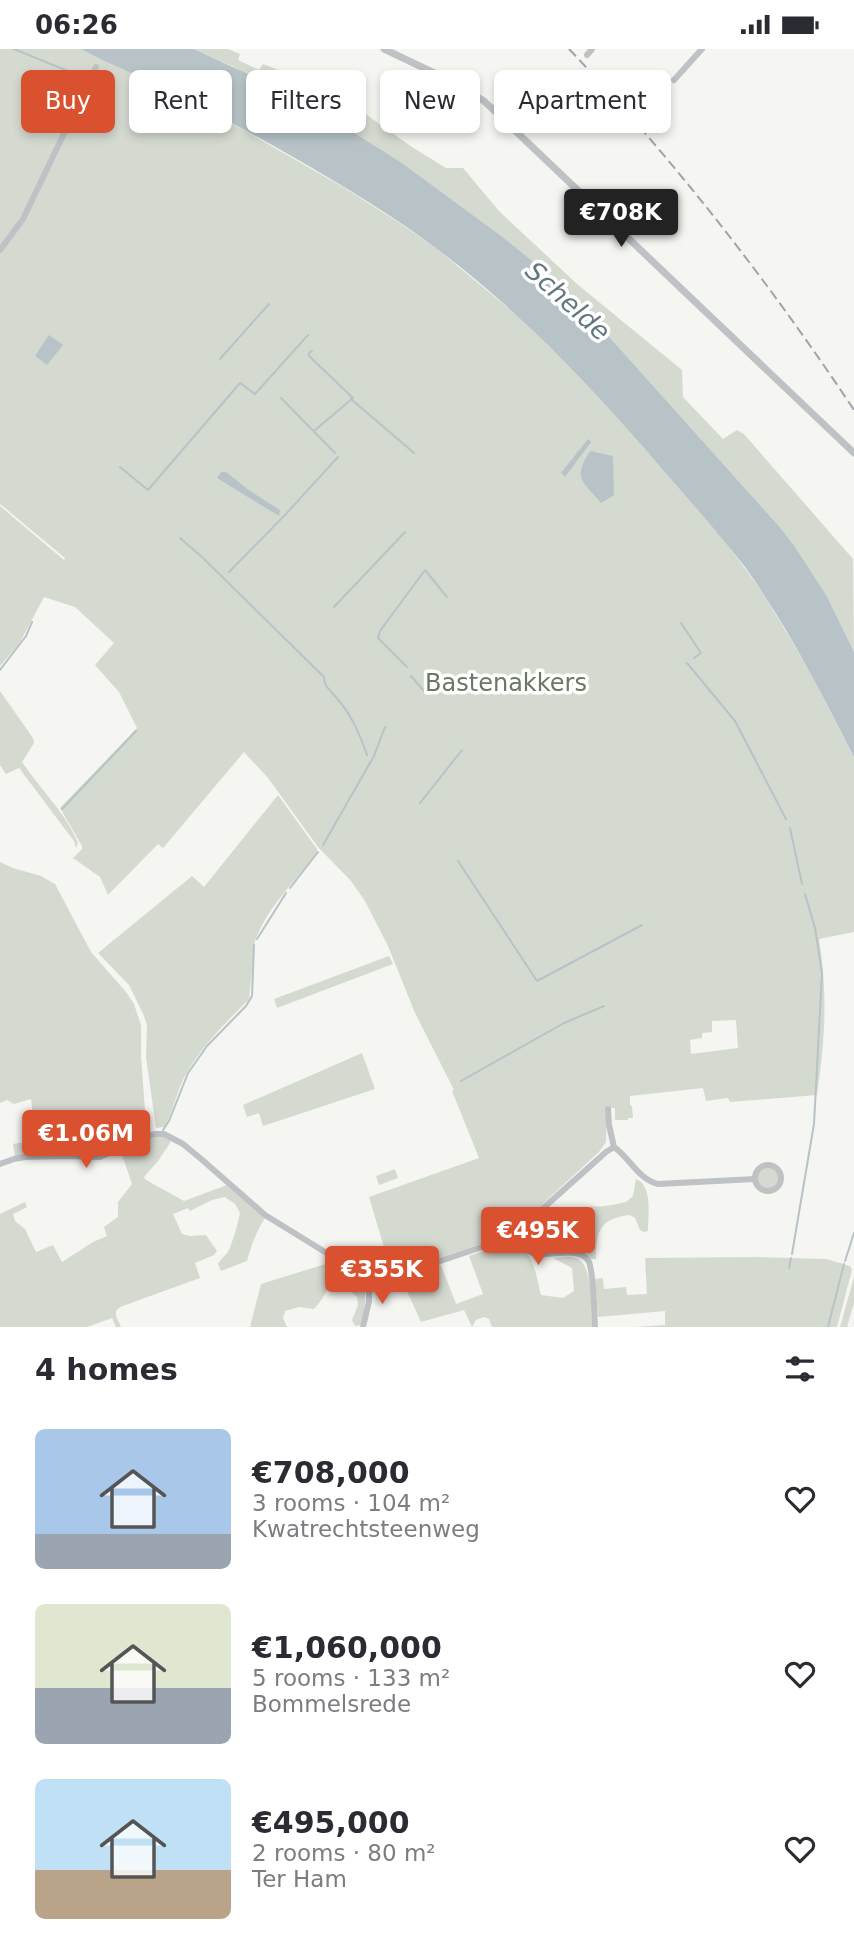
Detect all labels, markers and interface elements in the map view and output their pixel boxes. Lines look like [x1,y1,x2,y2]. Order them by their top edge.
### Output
text: 06:26 [35,10,118,40]
chip: Buy [21,70,115,133]
chip: Rent [129,70,232,133]
chip: Filters [246,70,366,133]
chip: New [380,70,480,133]
chip: Apartment [494,70,671,133]
pin: €708K [572,189,670,249]
text: €708K [580,199,662,225]
water label: Schelde [520,255,616,347]
park label: Bastenakkers [425,669,587,697]
pin: €1.06M [29,1111,143,1170]
text: €1.06M [38,1120,134,1146]
pin: €495K [489,1207,587,1267]
text: €495K [497,1217,579,1243]
pin: €355K [333,1247,431,1306]
text: €355K [341,1256,423,1282]
icon: filters [781,1350,819,1388]
text: 4 homes [35,1352,178,1387]
text: €708,000 [252,1455,410,1490]
icon: home [91,1457,175,1541]
icon: heart [781,1480,819,1518]
text: 3 rooms · 104 m² [252,1490,450,1516]
text: Kwatrechtsteenweg [252,1516,480,1542]
text: €1,060,000 [252,1630,442,1665]
icon: home [91,1632,175,1716]
icon: heart [781,1655,819,1693]
text: 5 rooms · 133 m² [252,1665,450,1691]
text: Bommelsrede [252,1691,411,1717]
text: €495,000 [252,1805,410,1840]
icon: home [91,1807,175,1891]
icon: heart [781,1830,819,1868]
text: 2 rooms · 80 m² [252,1840,436,1866]
text: Ter Ham [252,1866,347,1892]

